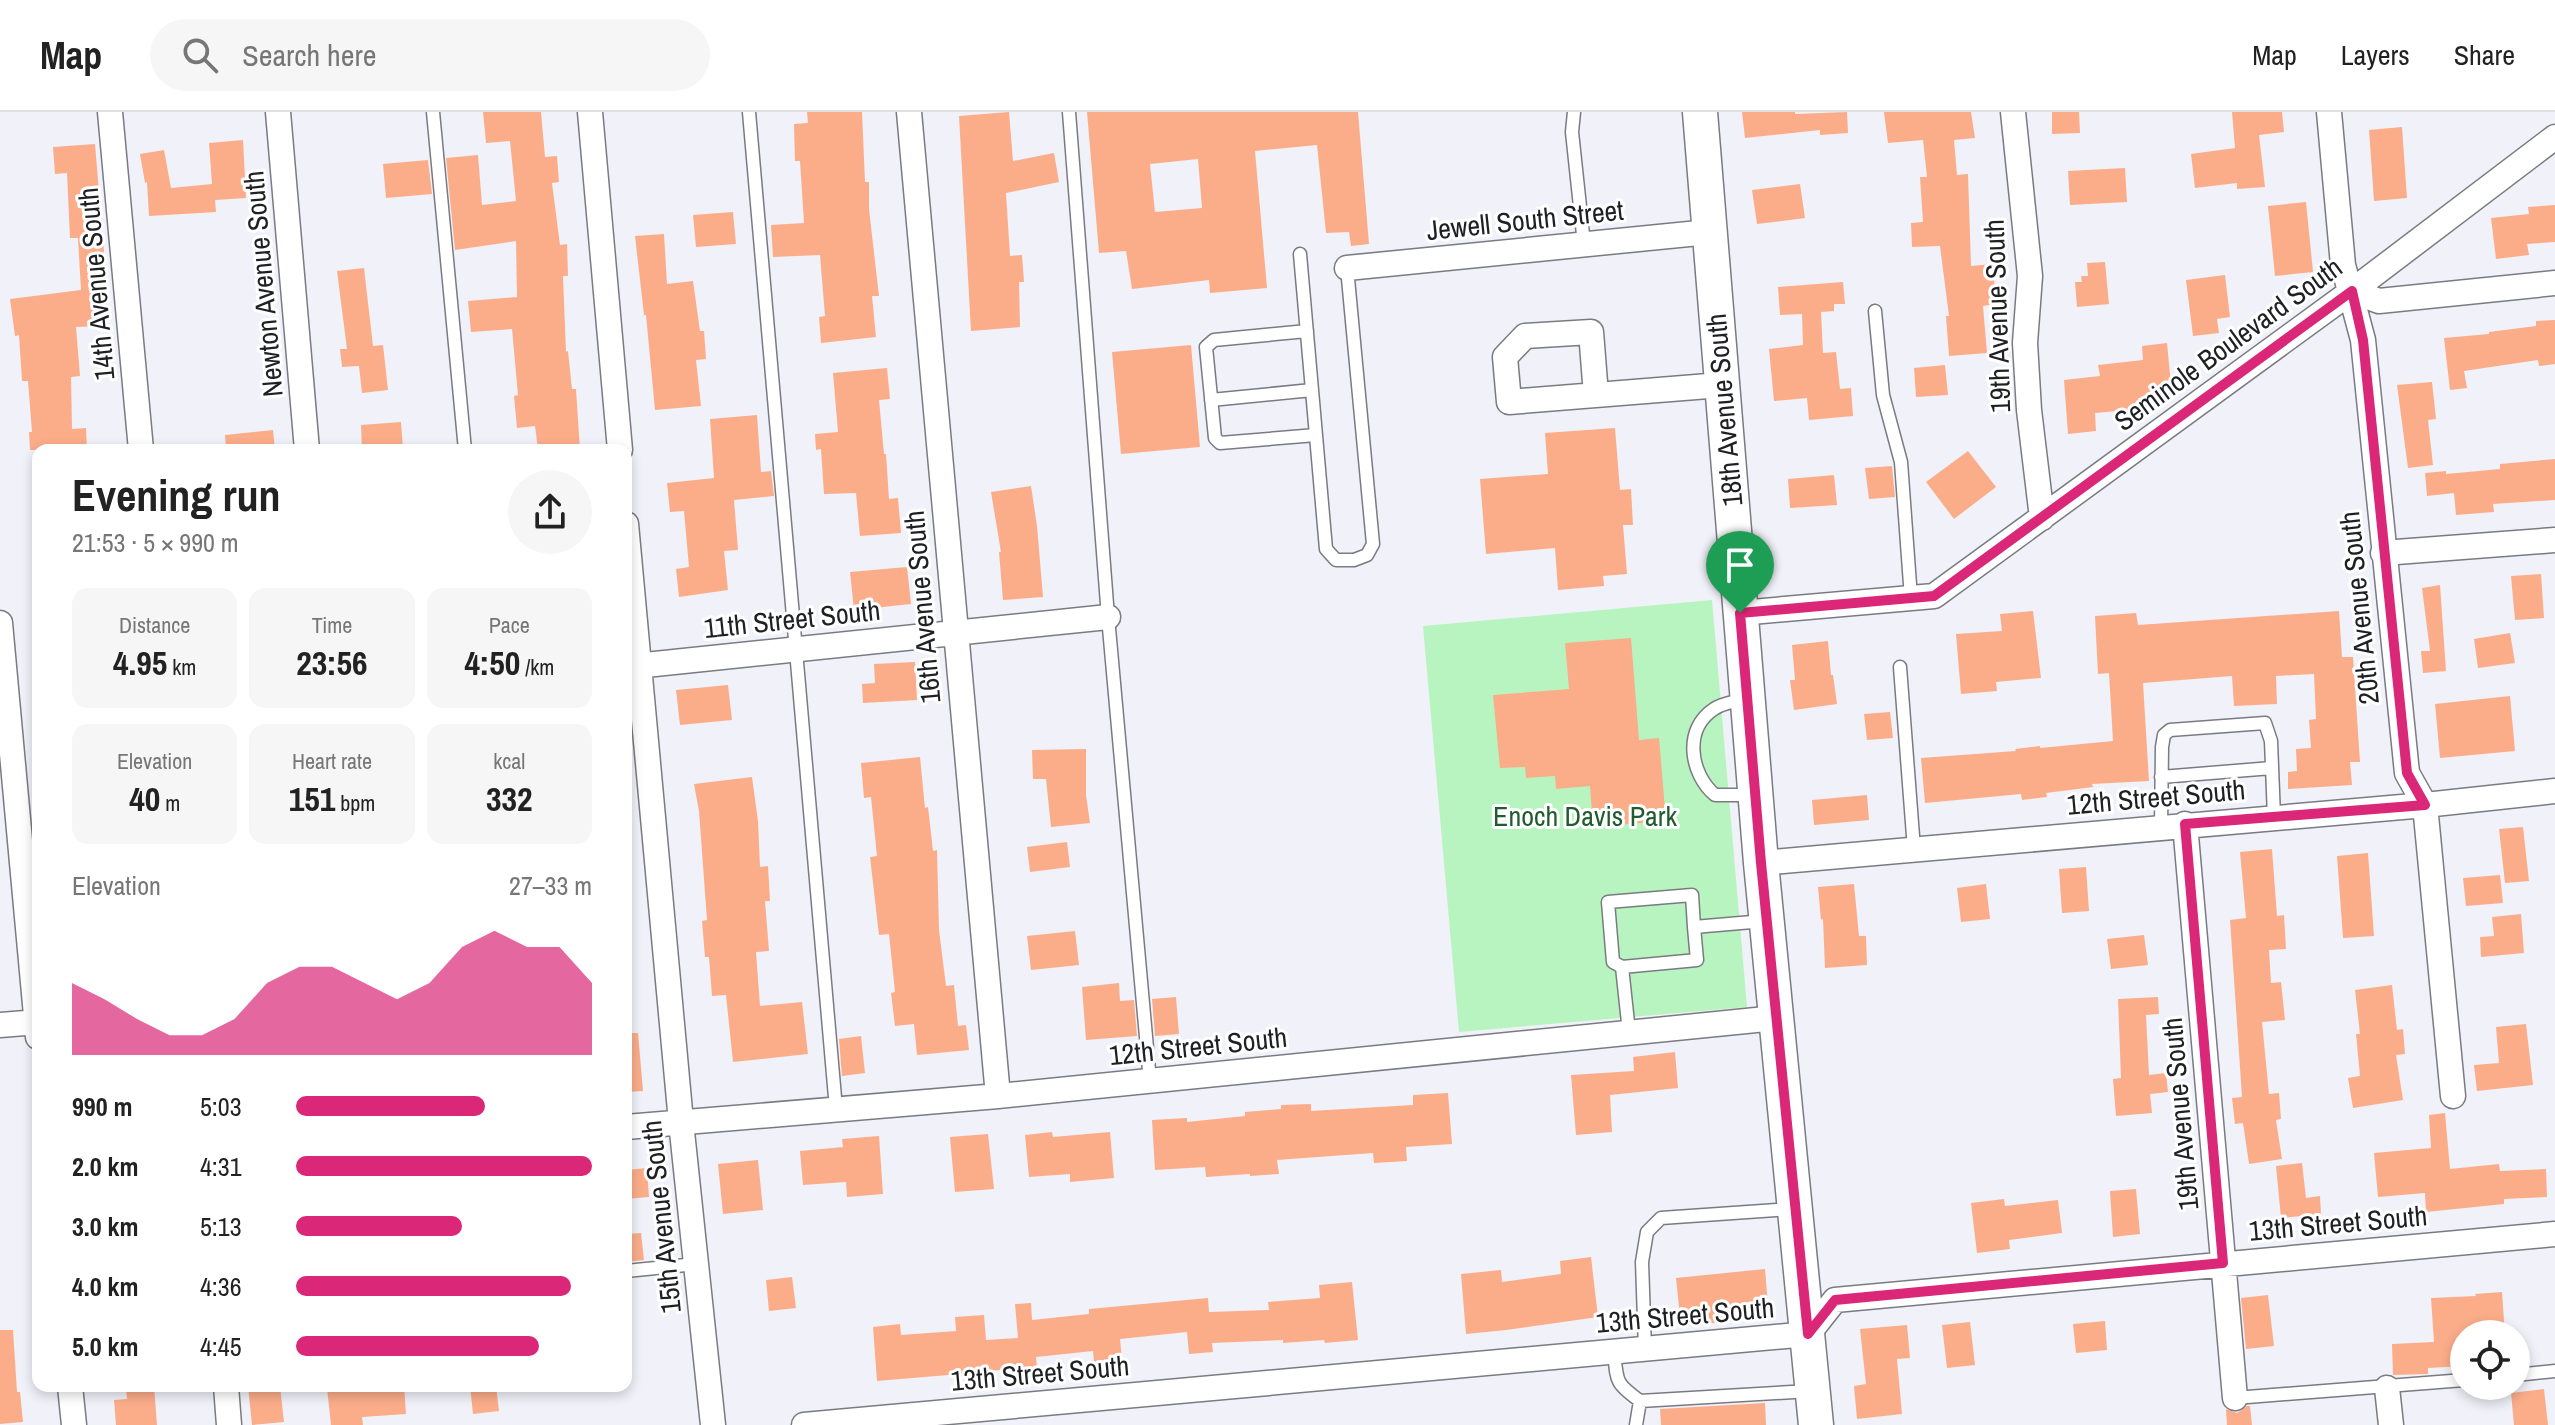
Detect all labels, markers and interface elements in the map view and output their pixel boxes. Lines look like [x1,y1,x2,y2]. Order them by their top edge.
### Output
search box [150,19,710,91]
text: Map [40,30,102,81]
icon: search [178,33,222,77]
text: Search here [242,35,376,75]
text: Map [2252,36,2297,74]
text: Layers [2341,36,2410,74]
text: Share [2454,36,2515,74]
street label: Newton Avenue South [234,169,292,399]
street label: 14th Avenue South [69,186,123,382]
street label: Jewell South Street [1425,191,1625,249]
street label: 19th Avenue South [1975,219,2019,413]
street label: Seminole Boulevard South [2106,248,2350,440]
street label: 18th Avenue South [1697,312,1751,508]
text: Evening run [72,465,281,525]
button: share [508,470,592,554]
street label: 16th Avenue South [895,509,949,705]
street label: 20th Avenue South [2330,510,2388,706]
text: 21:53 · 5 × 990 m [72,525,239,560]
pin [1706,531,1774,613]
icon: arrive [1718,543,1762,587]
street label: 11th Street South [702,591,882,647]
text: Distance [119,610,190,640]
text: Time [312,610,352,640]
text: Pace [489,610,530,640]
text: 4.95 [113,640,167,686]
text: 23:56 [296,640,368,686]
text: 4:50 [464,640,520,686]
text: km [167,652,196,682]
text: /km [520,652,554,682]
text: Elevation [117,746,192,776]
text: Heart rate [292,746,372,776]
text: kcal [493,746,525,776]
street label: 12th Street South [2065,770,2247,824]
text: 40 [129,776,160,822]
text: 151 [289,776,335,822]
text: 332 [486,776,533,822]
text: m [160,788,180,818]
text: bpm [335,788,375,818]
park label: Enoch Davis Park [1493,797,1677,835]
text: Elevation [72,868,161,903]
text: 27–33 m [509,868,592,903]
street label: 19th Avenue South [2153,1016,2207,1212]
street label: 12th Street South [1107,1018,1289,1074]
text: 990 m [72,1089,132,1124]
text: 5:03 [200,1089,242,1124]
street label: 15th Avenue South [632,1119,690,1315]
text: 2.0 km [72,1149,138,1184]
text: 4:31 [200,1149,242,1184]
street label: 13th Street South [2247,1196,2429,1250]
text: 3.0 km [72,1209,138,1244]
text: 5:13 [200,1209,242,1244]
text: 4.0 km [72,1269,138,1304]
text: 4:36 [200,1269,242,1304]
street label: 13th Street South [1594,1288,1776,1342]
map controls [2450,1320,2530,1400]
button: locate [2450,1320,2530,1400]
text: 5.0 km [72,1329,138,1364]
text: 4:45 [200,1329,242,1364]
street label: 13th Street South [949,1346,1131,1400]

